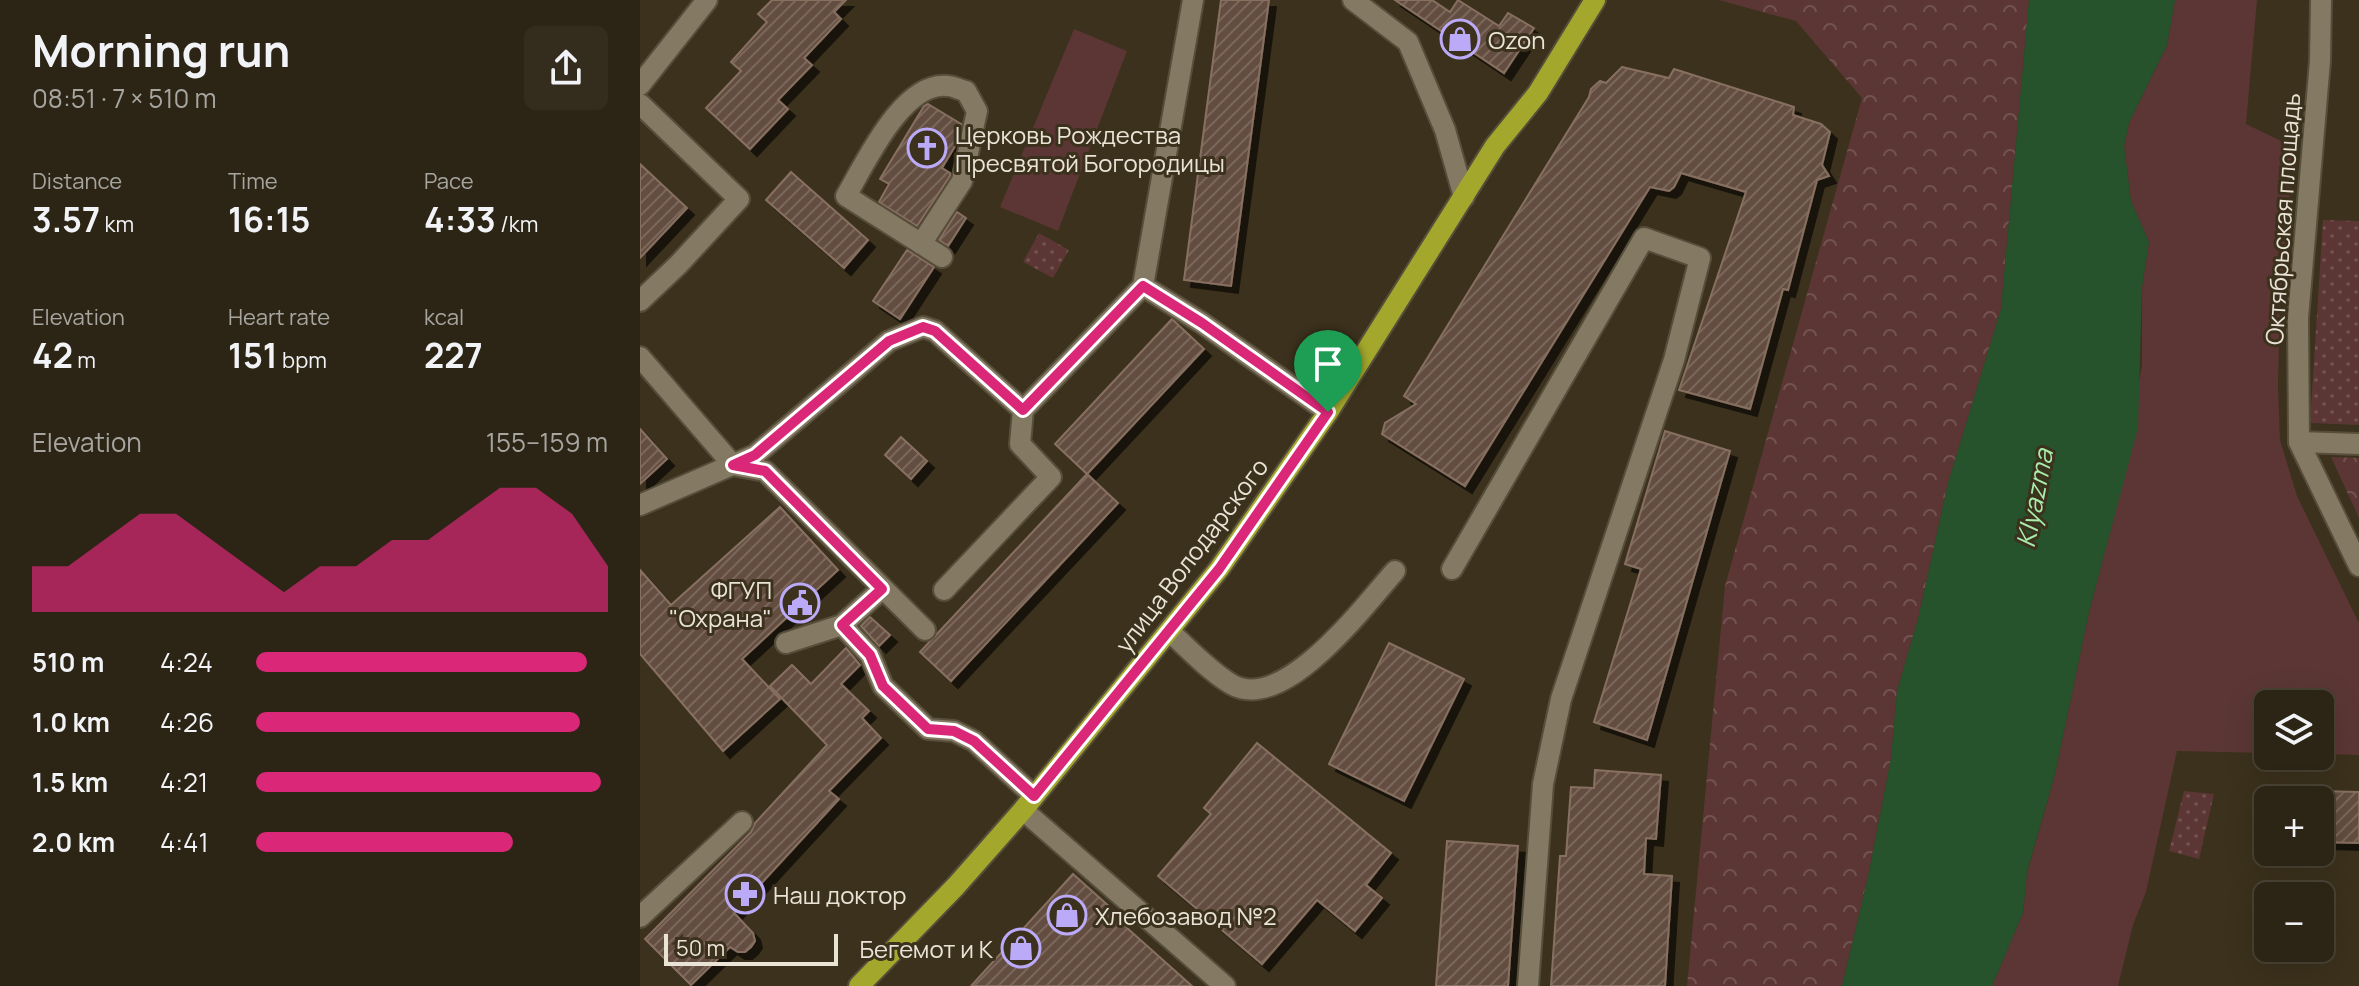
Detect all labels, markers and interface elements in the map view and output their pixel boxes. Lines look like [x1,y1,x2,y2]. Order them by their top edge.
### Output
shop icon: Ozon [1439,18,1481,60]
text: Morning run [32,20,290,80]
place label: Ozon [1488,23,1546,56]
button: share [524,26,608,110]
text: 08:51 · 7 × 510 m [32,80,217,116]
street label: Октябрьская площадь [2257,92,2307,346]
place label: Церковь Рождества Пресвятой Богородицы [955,118,1225,179]
church icon: Церковь Рождества Пресвятой Богородицы [906,127,948,169]
text: Distance [32,166,122,196]
text: Time [228,166,278,196]
text: Pace [424,166,474,196]
text: 3.57 [32,196,100,242]
text: 16:15 [228,196,310,242]
text: 4:33 [424,196,496,242]
text: km [100,209,134,239]
text: /km [496,209,538,239]
text: Elevation [32,302,125,332]
text: Heart rate [228,302,330,332]
text: kcal [424,302,464,332]
pin [1294,330,1362,412]
text: 42 [32,332,73,378]
text: 151 [228,332,278,378]
text: 227 [424,332,483,378]
icon: arrive [1306,342,1350,386]
text: m [73,345,96,375]
text: bpm [278,345,327,375]
text: Elevation [32,424,142,460]
text: 155–159 m [486,424,608,460]
water label: Klyazma [2007,444,2061,550]
street label: улица Володарского [1107,451,1275,659]
place label: ФГУП "Охрана" [669,573,772,634]
public building icon: ФГУП "Охрана" [779,582,821,624]
text: 510 m [32,644,104,680]
text: 4:24 [160,644,213,680]
map controls [2254,690,2334,962]
button: layers [2254,690,2334,770]
text: 1.0 km [32,704,110,740]
text: 4:26 [160,704,214,740]
text: 1.5 km [32,764,108,800]
text: 4:21 [160,764,208,800]
button: + [2254,786,2334,866]
text: 2.0 km [32,824,115,860]
text: 4:41 [160,824,209,860]
pharmacy icon: Наш доктор [724,873,766,915]
place label: Наш доктор [773,878,907,911]
button: − [2254,882,2334,962]
shop icon: Хлебозавод №2 [1046,894,1088,936]
place label: Хлебозавод №2 [1095,899,1277,932]
shop icon: Бегемот и К [1000,927,1042,969]
scale bar [664,930,838,966]
place label: Бегемот и К [860,932,994,965]
text: 50 m [676,933,725,963]

